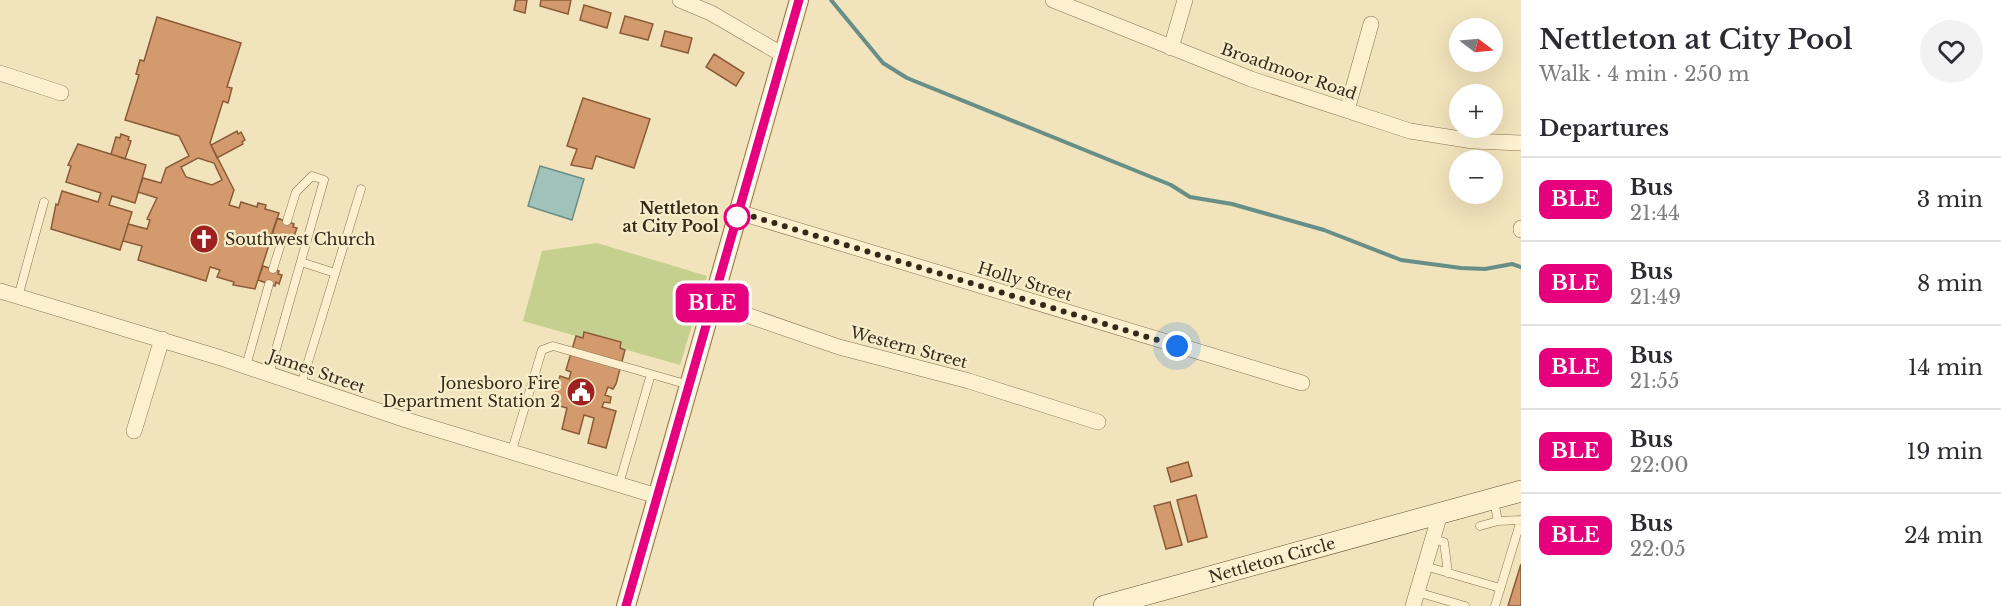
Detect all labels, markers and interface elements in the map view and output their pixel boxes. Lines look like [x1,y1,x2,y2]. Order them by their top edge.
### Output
north arrow [1449,18,1503,72]
map controls [1449,18,1503,204]
button: heart [1920,20,1983,83]
text: Nettleton at City Pool [1539,22,1853,57]
street label: Broadmoor Road [1218,38,1360,104]
text: Walk · 4 min · 250 m [1539,62,1749,86]
button: + [1449,84,1503,138]
text: Departures [1539,115,1669,142]
button: − [1449,150,1503,204]
text: Bus [1630,174,1673,201]
text: BLE [1551,186,1600,212]
text: 3 min [1917,186,1983,213]
place label: Nettleton at City Pool [622,198,719,236]
text: 21:44 [1630,201,1680,225]
marker: Nettleton at City Pool [724,204,750,230]
church icon: Southwest Church [188,223,220,255]
place label: Southwest Church [225,229,375,249]
street label: Holly Street [975,257,1075,305]
text: Bus [1630,258,1673,285]
text: BLE [1551,270,1600,296]
text: 8 min [1917,270,1983,297]
line badge: BLE [678,284,746,322]
text: 21:49 [1630,285,1681,309]
text: BLE [688,290,736,316]
street label: Western Street [847,321,970,372]
your location [1162,331,1192,361]
text: Bus [1630,342,1673,369]
street label: James Street [264,344,368,397]
text: BLE [1551,354,1600,380]
text: 14 min [1908,354,1983,381]
text: 21:55 [1630,369,1679,393]
place label: Jonesboro Fire Department Station 2 [383,373,560,411]
public building icon: Jonesboro Fire Department Station 2 [565,376,597,408]
text: Bus [1630,426,1673,453]
text: BLE [1551,438,1600,464]
text: 19 min [1906,438,1983,465]
text: 22:00 [1630,453,1689,477]
text: Bus [1630,510,1673,537]
text: BLE [1551,522,1600,548]
text: 24 min [1904,522,1983,549]
street label: Nettleton Circle [1206,533,1337,587]
text: 22:05 [1630,537,1686,561]

